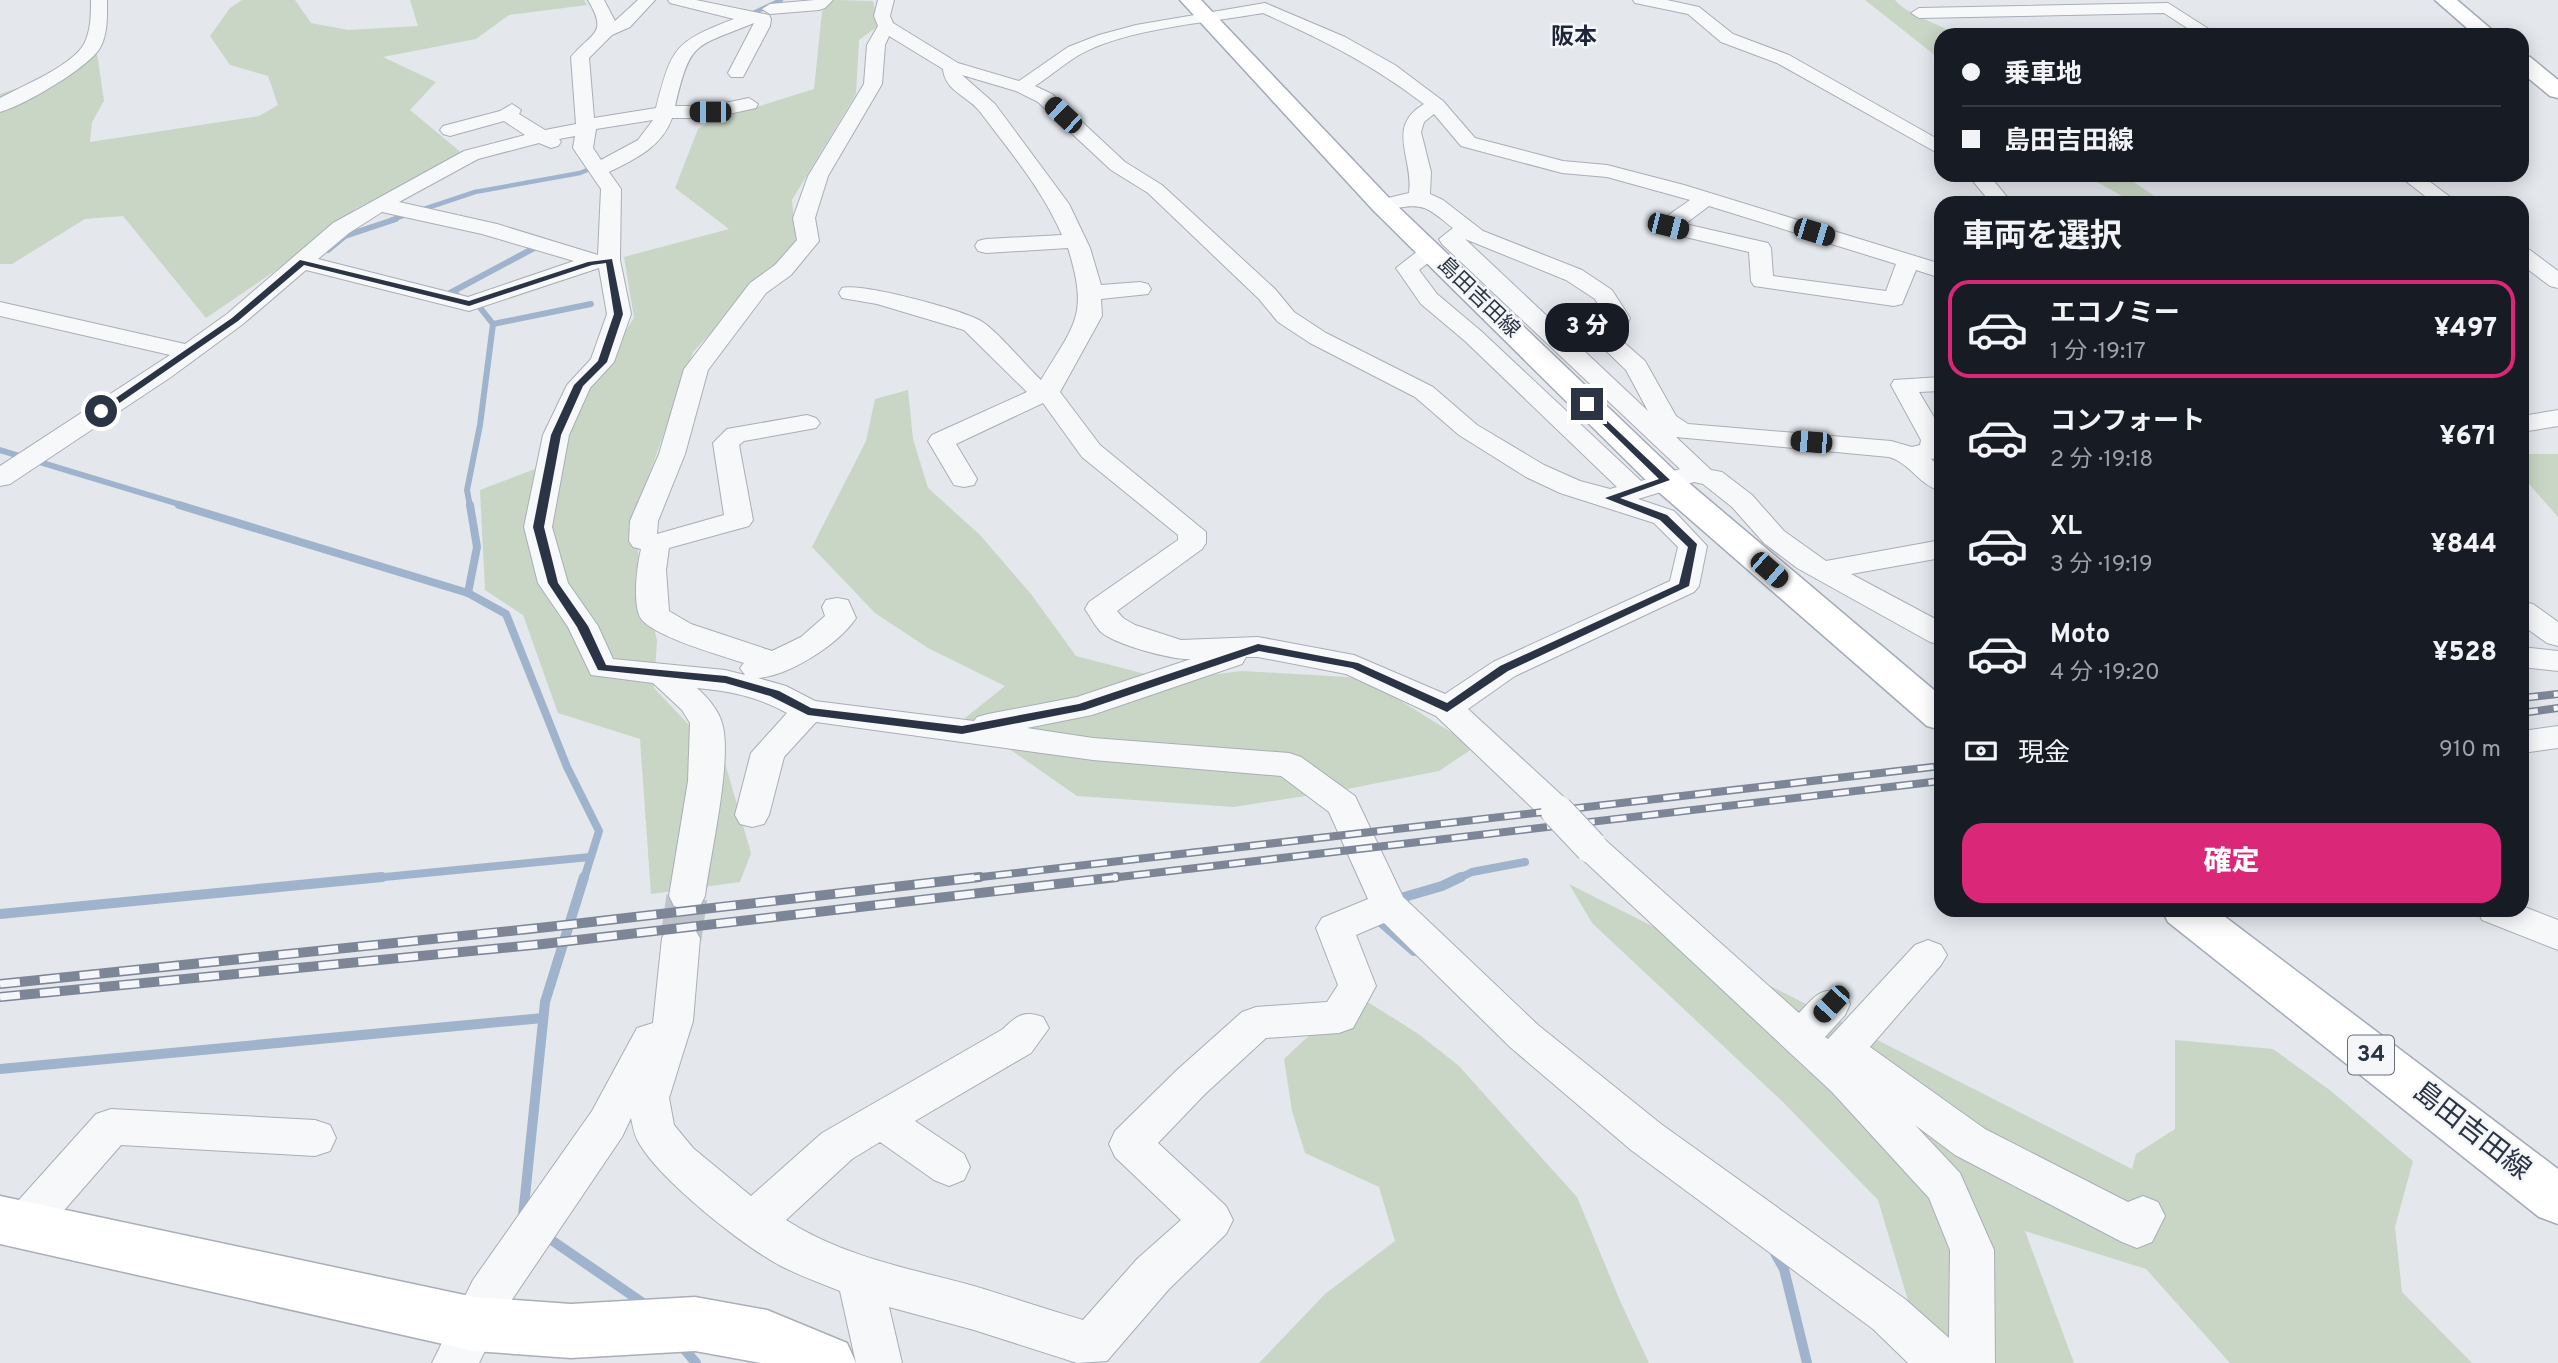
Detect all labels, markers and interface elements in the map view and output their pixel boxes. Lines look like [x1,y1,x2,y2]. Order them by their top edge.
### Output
district label: 阪本 [1551,24,1597,53]
text: 乗車地 [2004,59,2082,92]
car [1041,93,1086,137]
car [690,102,732,123]
text: 島田吉田線 [2004,126,2134,159]
car [1646,211,1691,241]
car [1791,216,1838,248]
text: 車両を選択 [1962,218,2122,258]
street label: 島田吉田線 [1431,252,1525,344]
icon: car [1966,298,2029,361]
text: エコノミー [2050,298,2180,331]
callout: 3 分 [1545,302,1629,352]
text: 3 分 [1566,313,1608,342]
text: ¥497 [2434,313,2497,346]
text: 1 分 · 19:17 [2050,338,2146,367]
route end [1571,388,1603,420]
route start [85,395,117,427]
icon: car [1966,406,2029,469]
text: コンフォート [2050,406,2205,439]
text: ¥671 [2439,421,2497,454]
car [1790,430,1833,454]
text: 2 分 · 19:18 [2050,446,2153,475]
text: XL [2050,511,2082,544]
icon: car [1966,514,2029,577]
text: ¥844 [2431,529,2497,562]
car [1747,548,1792,592]
text: 3 分 · 19:19 [2050,551,2153,580]
text: Moto [2050,619,2110,652]
icon: car [1966,622,2029,685]
text: ¥528 [2433,637,2497,670]
text: 4 分 · 19:20 [2050,659,2160,688]
icon: cash [1962,732,2000,770]
text: 910 m [2439,736,2501,765]
text: 現金 [2018,738,2070,771]
button: 確定 [1962,823,2501,903]
car [1809,981,1854,1027]
road number: 34 [2348,1036,2394,1074]
street label: 島田吉田線 [2405,1075,2537,1189]

